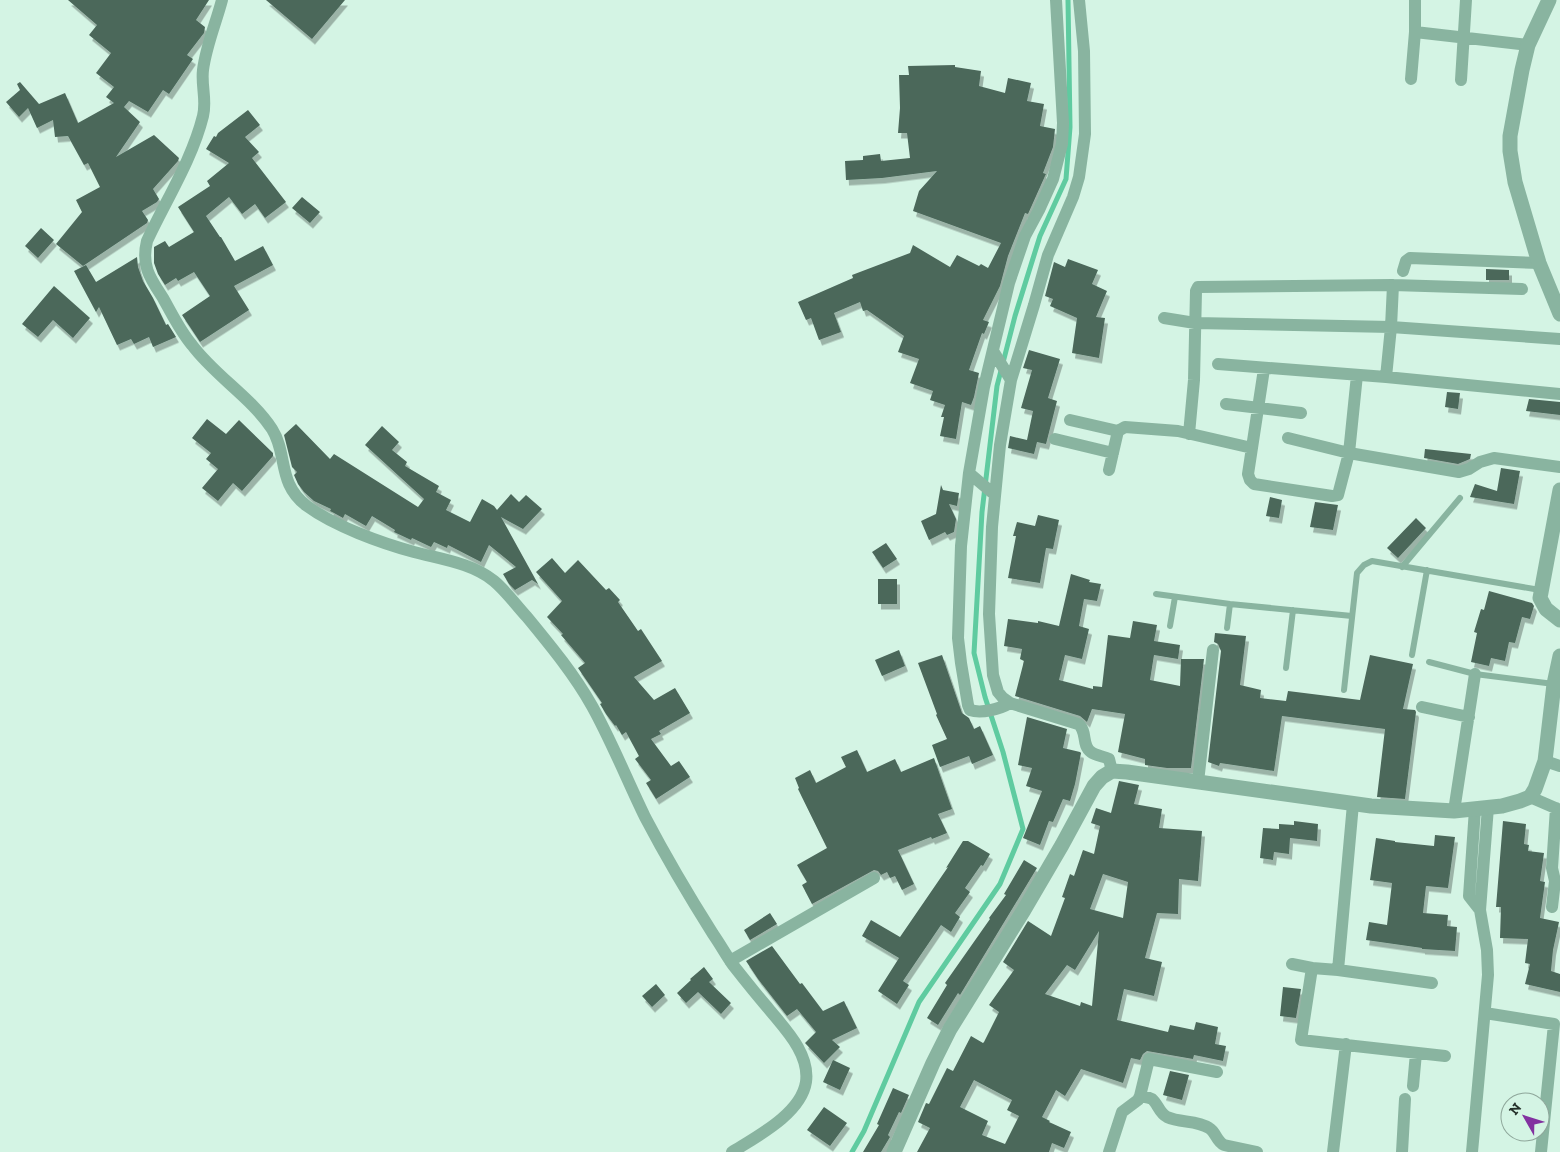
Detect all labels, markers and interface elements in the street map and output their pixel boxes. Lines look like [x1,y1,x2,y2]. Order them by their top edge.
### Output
north arrow [1500,1092,1550,1142]
text: N [1505,1099,1525,1119]

